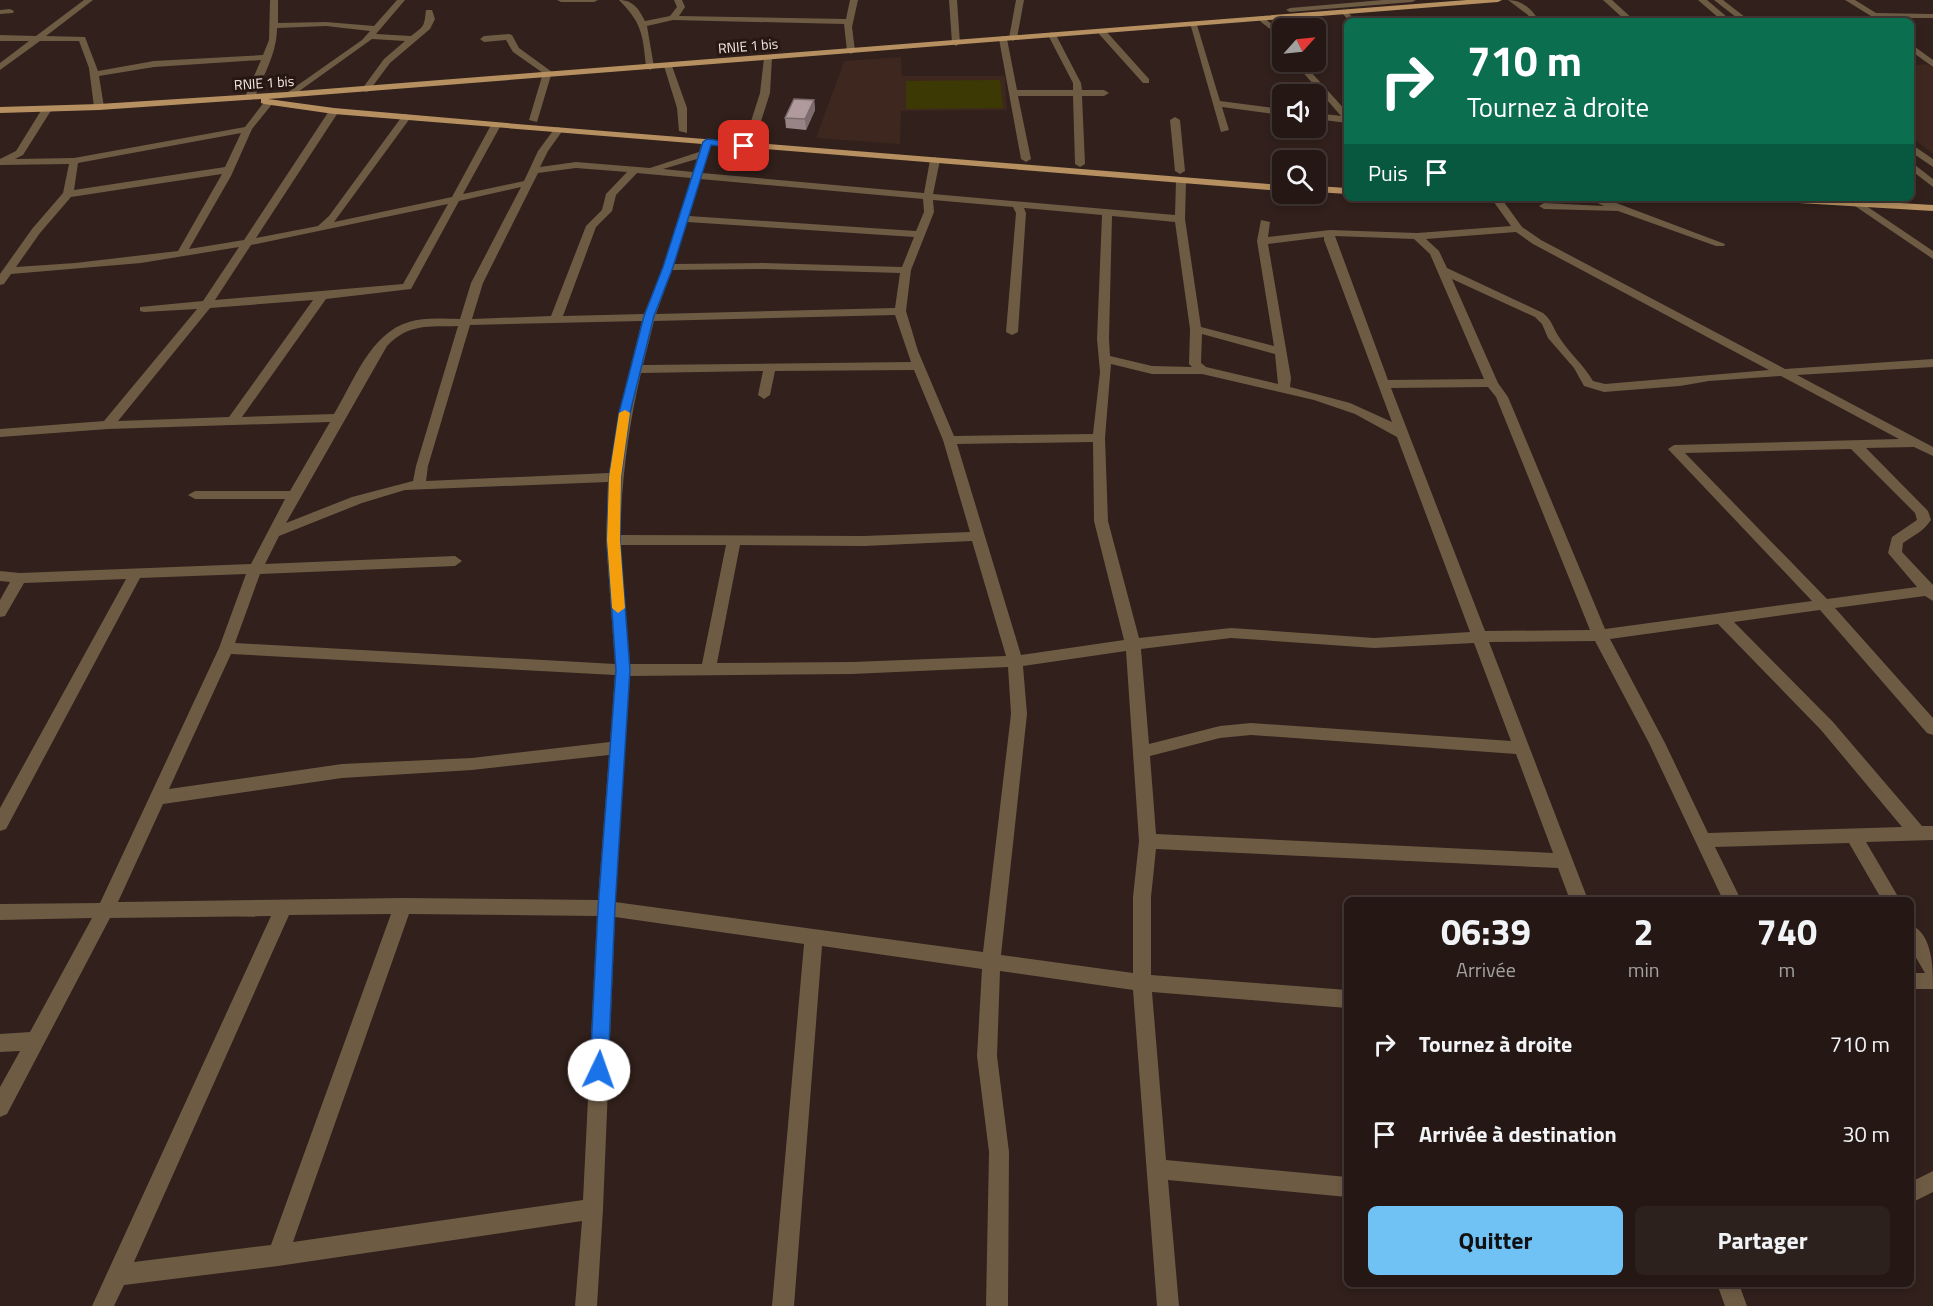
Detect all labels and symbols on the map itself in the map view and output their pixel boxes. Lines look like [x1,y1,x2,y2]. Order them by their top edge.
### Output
north arrow [1272,18,1326,72]
street label: RNIE 1 bis [717,32,779,59]
street label: RNIE 1 bis [233,70,295,95]
pin [718,120,769,171]
position arrow [567,1038,631,1102]

